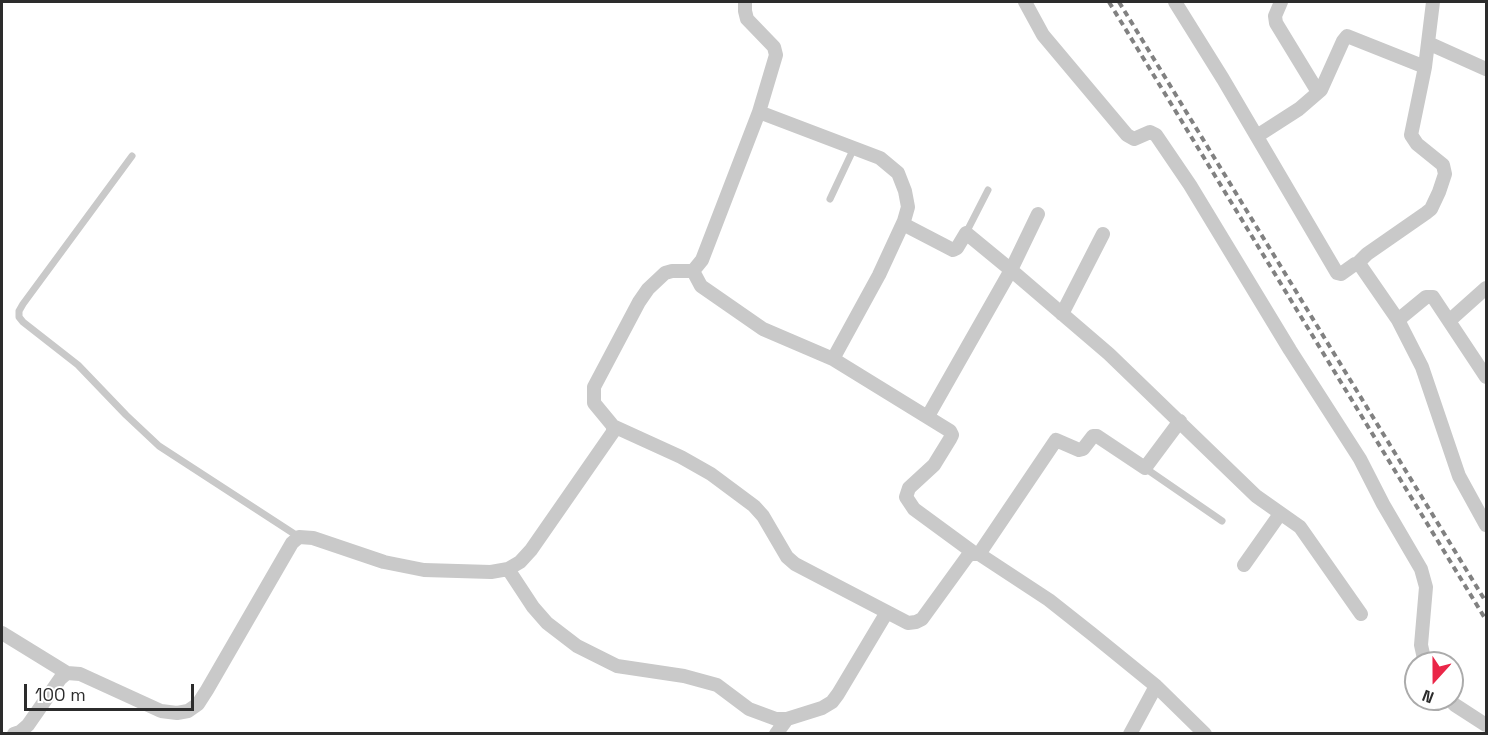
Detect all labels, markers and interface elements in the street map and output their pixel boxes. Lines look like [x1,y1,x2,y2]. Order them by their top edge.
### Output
north arrow [1404,651,1464,711]
scale bar [27,672,196,710]
text: 100 m [35,683,86,706]
text: N [1419,685,1437,708]

